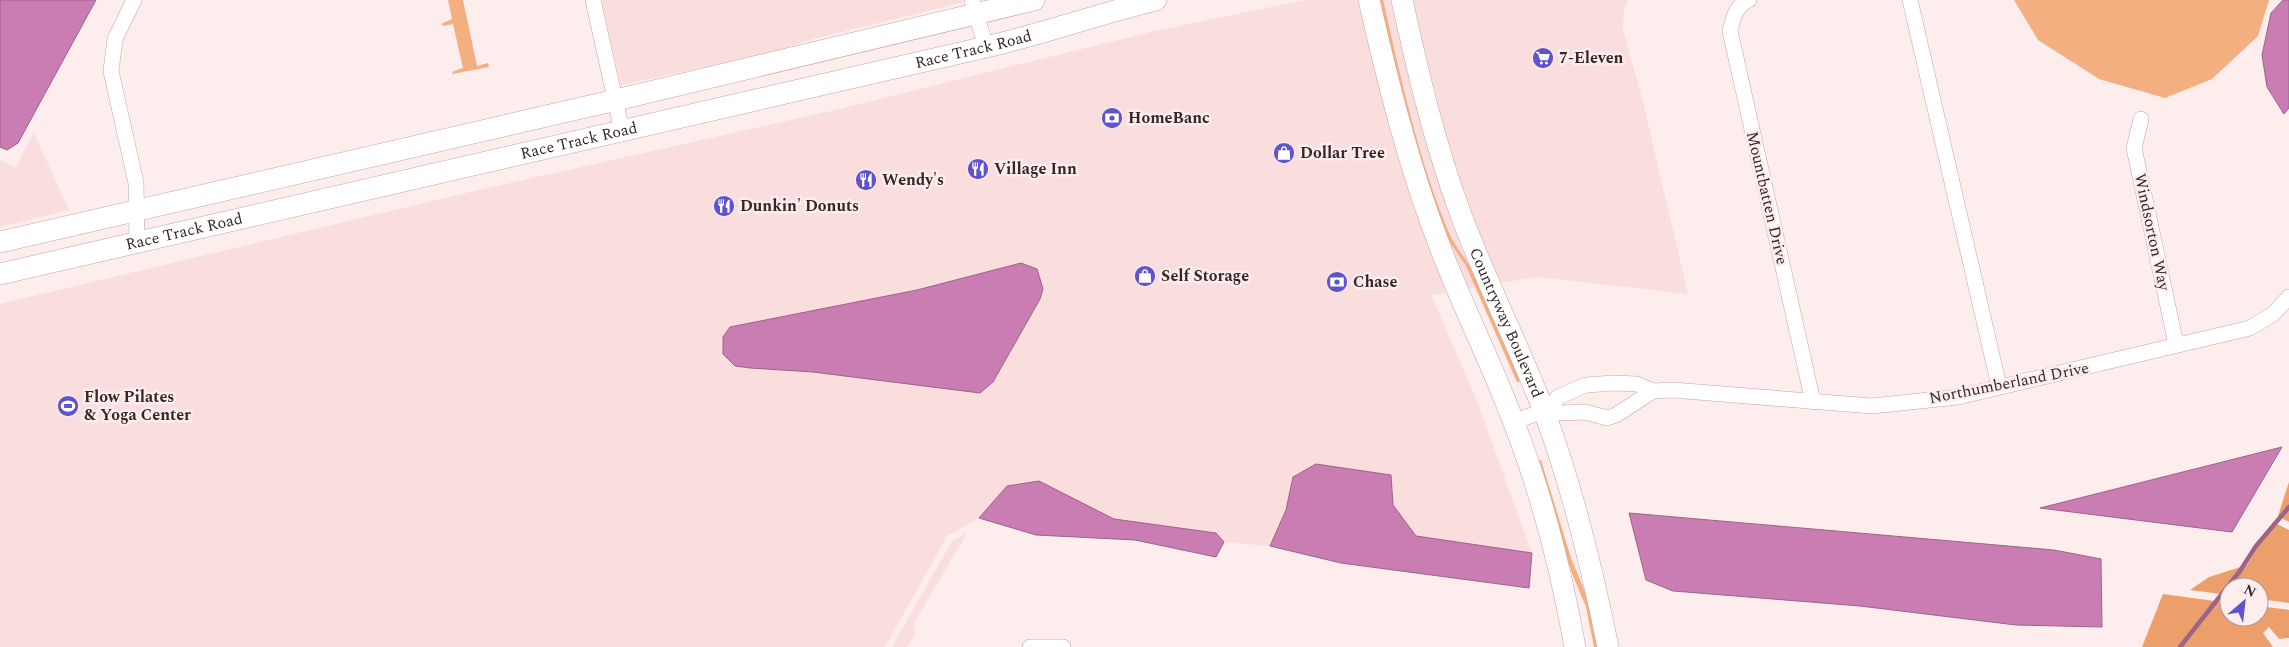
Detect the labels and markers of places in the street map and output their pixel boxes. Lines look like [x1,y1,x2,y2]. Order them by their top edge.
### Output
supermarket icon: 7-Eleven [1531,46,1555,70]
place label: 7-Eleven [1559,46,1624,70]
bank icon: HomeBanc [1100,106,1124,130]
place label: HomeBanc [1128,106,1210,130]
shop icon: Dollar Tree [1272,141,1296,165]
place label: Dollar Tree [1300,141,1385,165]
restaurant icon: Village Inn [966,157,990,181]
place label: Village Inn [994,157,1077,181]
restaurant icon: Wendy's [854,168,878,192]
place label: Wendy's [882,168,944,192]
restaurant icon: Dunkin' Donuts [712,194,736,218]
place label: Dunkin' Donuts [740,194,859,218]
shop icon: Self Storage [1133,264,1157,288]
place label: Self Storage [1161,264,1249,288]
bank icon: Chase [1325,270,1349,294]
place label: Chase [1353,270,1397,294]
place label: Flow Pilates & Yoga Center [84,385,191,427]
sports icon: Flow Pilates & Yoga Center [56,394,80,418]

